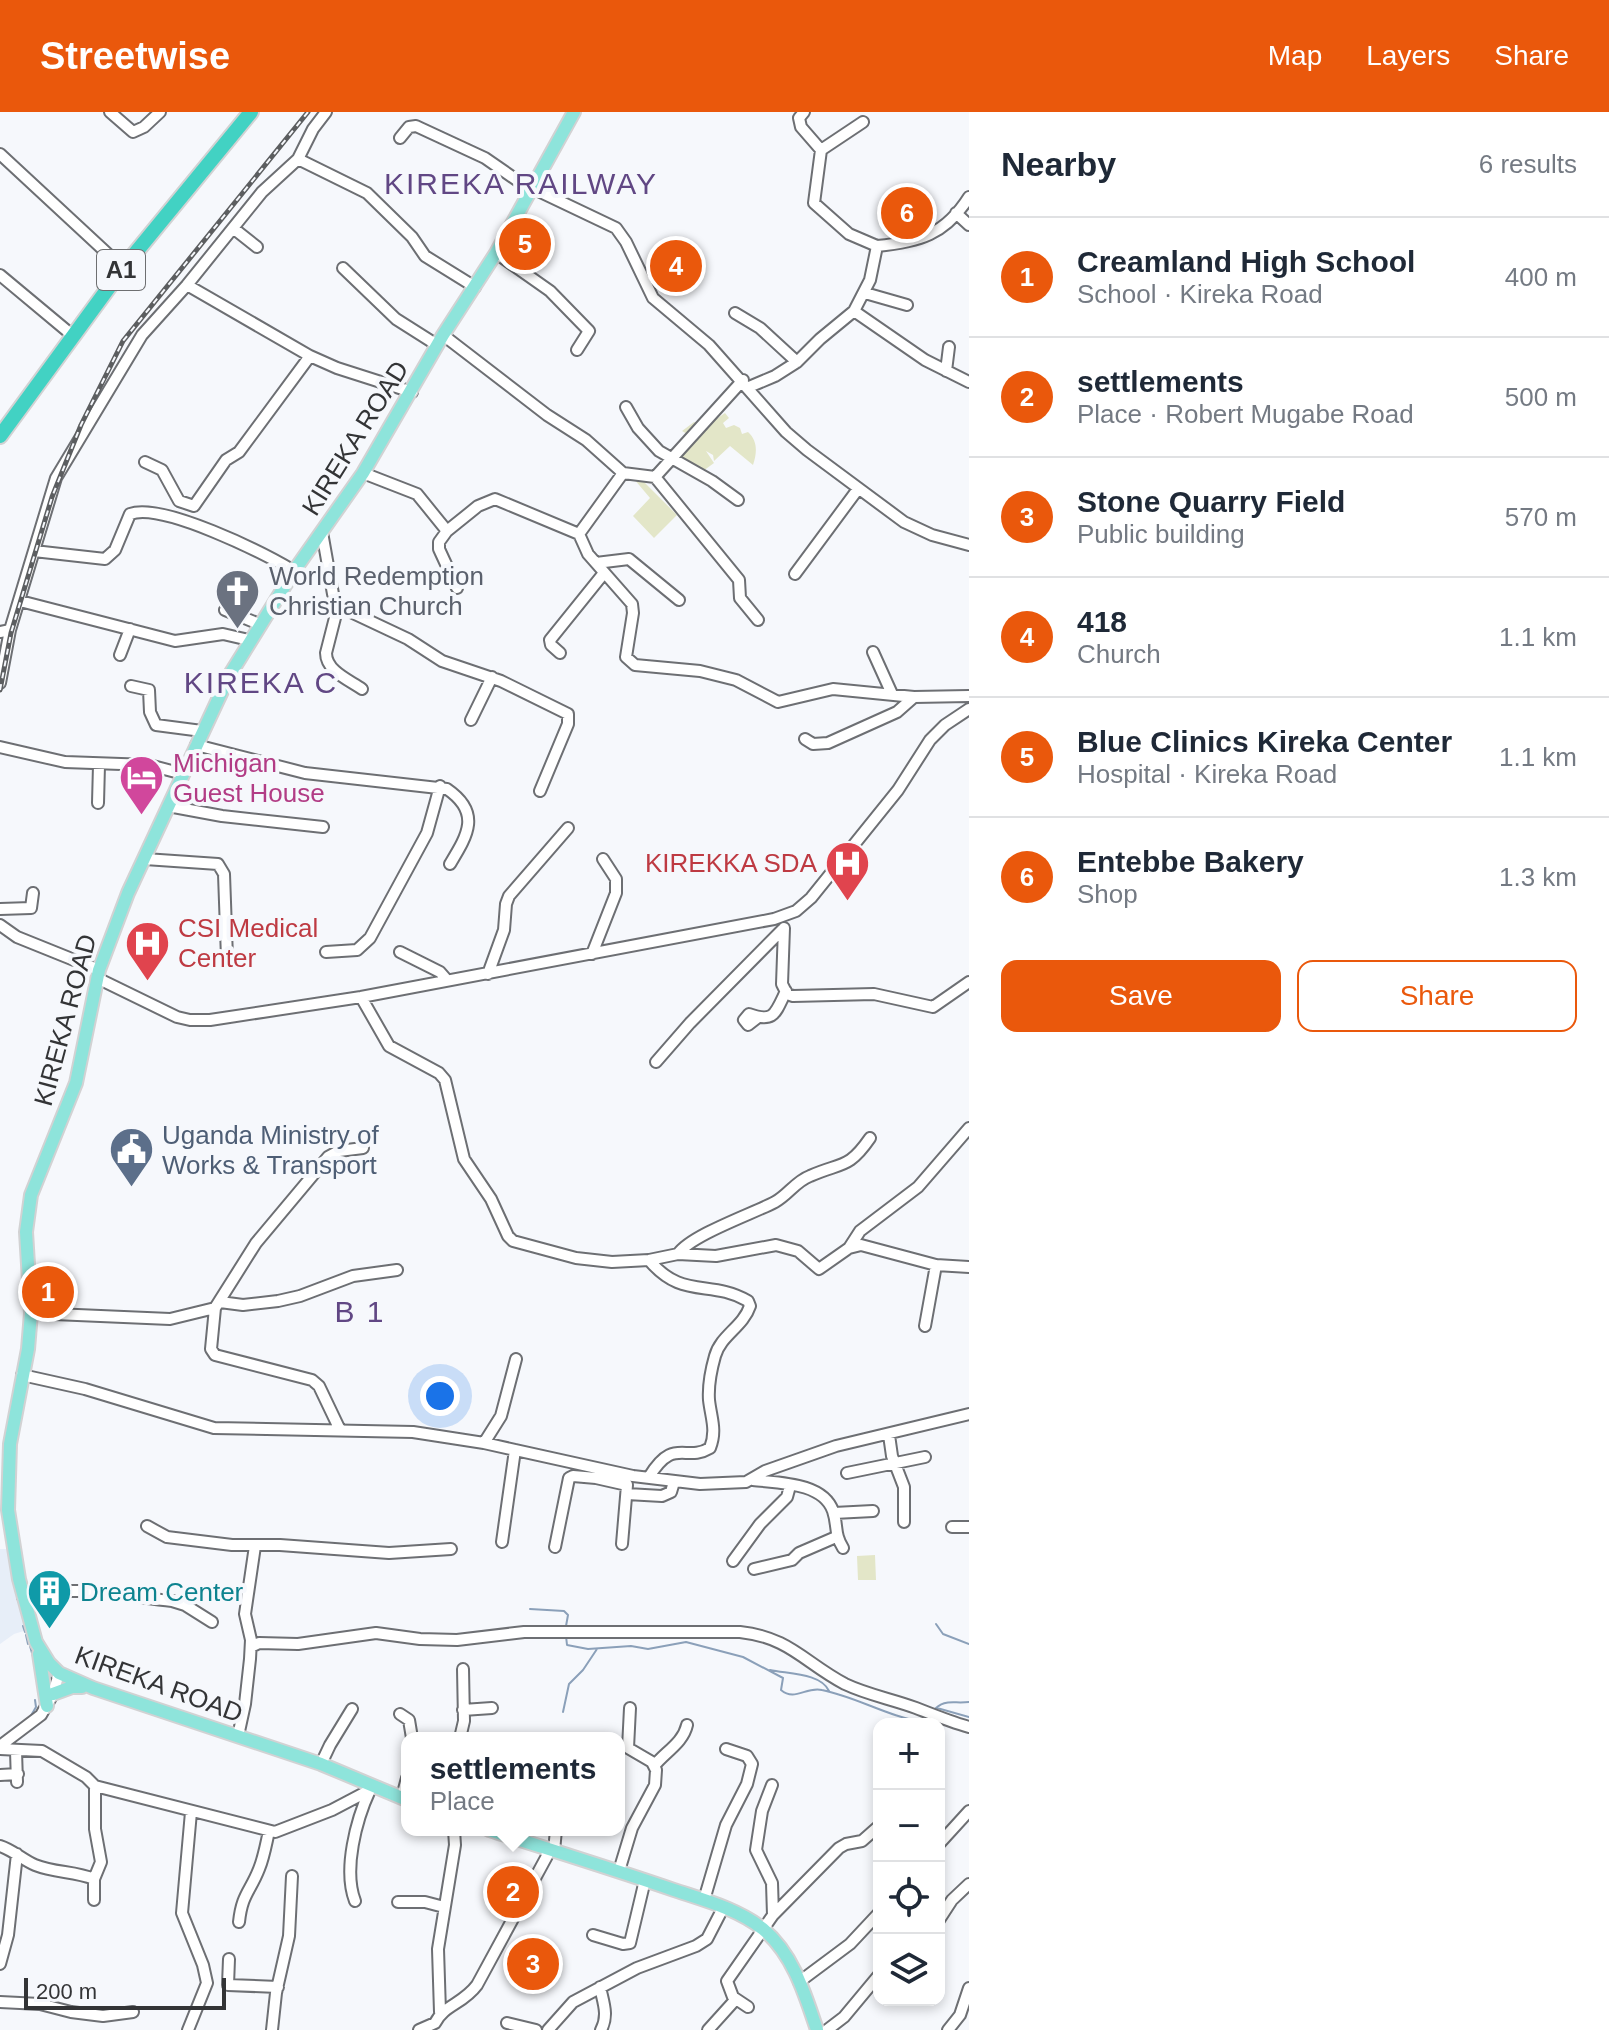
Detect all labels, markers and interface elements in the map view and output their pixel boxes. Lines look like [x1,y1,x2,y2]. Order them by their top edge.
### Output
text: Streetwise [40,35,230,77]
text: Map [1268,40,1322,71]
text: Layers [1366,40,1450,71]
text: Share [1494,40,1569,71]
text: Nearby [1001,145,1116,183]
text: 6 results [1479,149,1577,179]
district label: KIREKA RAILWAY [384,167,658,200]
pin: 6 [881,183,933,243]
pin: 5 [499,214,551,274]
pin: 4 [650,236,702,296]
text: Creamland High School [1077,245,1415,278]
road number: A1 [97,250,145,290]
text: 1 [1020,262,1034,292]
text: 400 m [1505,262,1577,292]
text: School · Kireka Road [1077,279,1323,309]
street label: KIREKA ROAD [296,355,414,521]
text: settlements [1077,365,1244,398]
text: 2 [1020,382,1034,412]
text: 500 m [1505,382,1577,412]
text: Place · Robert Mugabe Road [1077,399,1414,429]
text: Stone Quarry Field [1077,485,1345,518]
text: 3 [1020,502,1034,532]
text: 570 m [1505,502,1577,532]
text: Public building [1077,519,1245,549]
place label: World Redemption Christian Church [269,561,484,621]
church icon: World Redemption Christian Church [214,567,262,630]
text: 418 [1077,605,1127,638]
text: 4 [1020,622,1034,652]
text: 1.1 km [1499,622,1577,652]
text: Church [1077,639,1161,669]
district label: KIREKA C [184,666,338,699]
text: Blue Clinics Kireka Center [1077,725,1452,758]
text: 5 [1020,742,1034,772]
text: 1.1 km [1499,742,1577,772]
place label: Michigan Guest House [173,748,325,808]
hotel icon: Michigan Guest House [118,754,166,817]
text: Hospital · Kireka Road [1077,759,1337,789]
hospital icon: KIREKKA SDA [824,839,872,902]
text: Entebbe Bakery [1077,845,1304,878]
place label: KIREKKA SDA [645,848,818,878]
text: 6 [1020,862,1034,892]
text: 1.3 km [1499,862,1577,892]
text: Shop [1077,879,1138,909]
place label: CSI Medical Center [178,913,318,973]
hospital icon: CSI Medical Center [123,919,171,982]
street label: KIREKA ROAD [28,931,102,1109]
button: Save [1001,960,1281,1032]
button: Share [1297,960,1577,1032]
place label: Uganda Ministry of Works & Transport [162,1120,380,1180]
public building icon: Uganda Ministry of Works & Transport [107,1126,155,1189]
pin: 1 [22,1262,74,1322]
district label: B 1 [334,1295,386,1328]
your location [420,1376,460,1416]
building icon: Dream Center [25,1568,73,1631]
place label: Dream Center [80,1577,244,1607]
street label: KIREKA ROAD [71,1640,247,1728]
map controls [873,1718,945,2006]
button: + [873,1718,945,1790]
popup [401,1732,625,1836]
text: settlements [430,1752,596,1785]
text: Place [430,1786,495,1816]
button: − [873,1790,945,1862]
pin: 2 [487,1862,539,1922]
button: locate [873,1862,945,1934]
pin: 3 [507,1934,559,1994]
button: layers [873,1934,945,2006]
scale bar [24,1974,226,2010]
text: 200 m [36,1979,97,2004]

